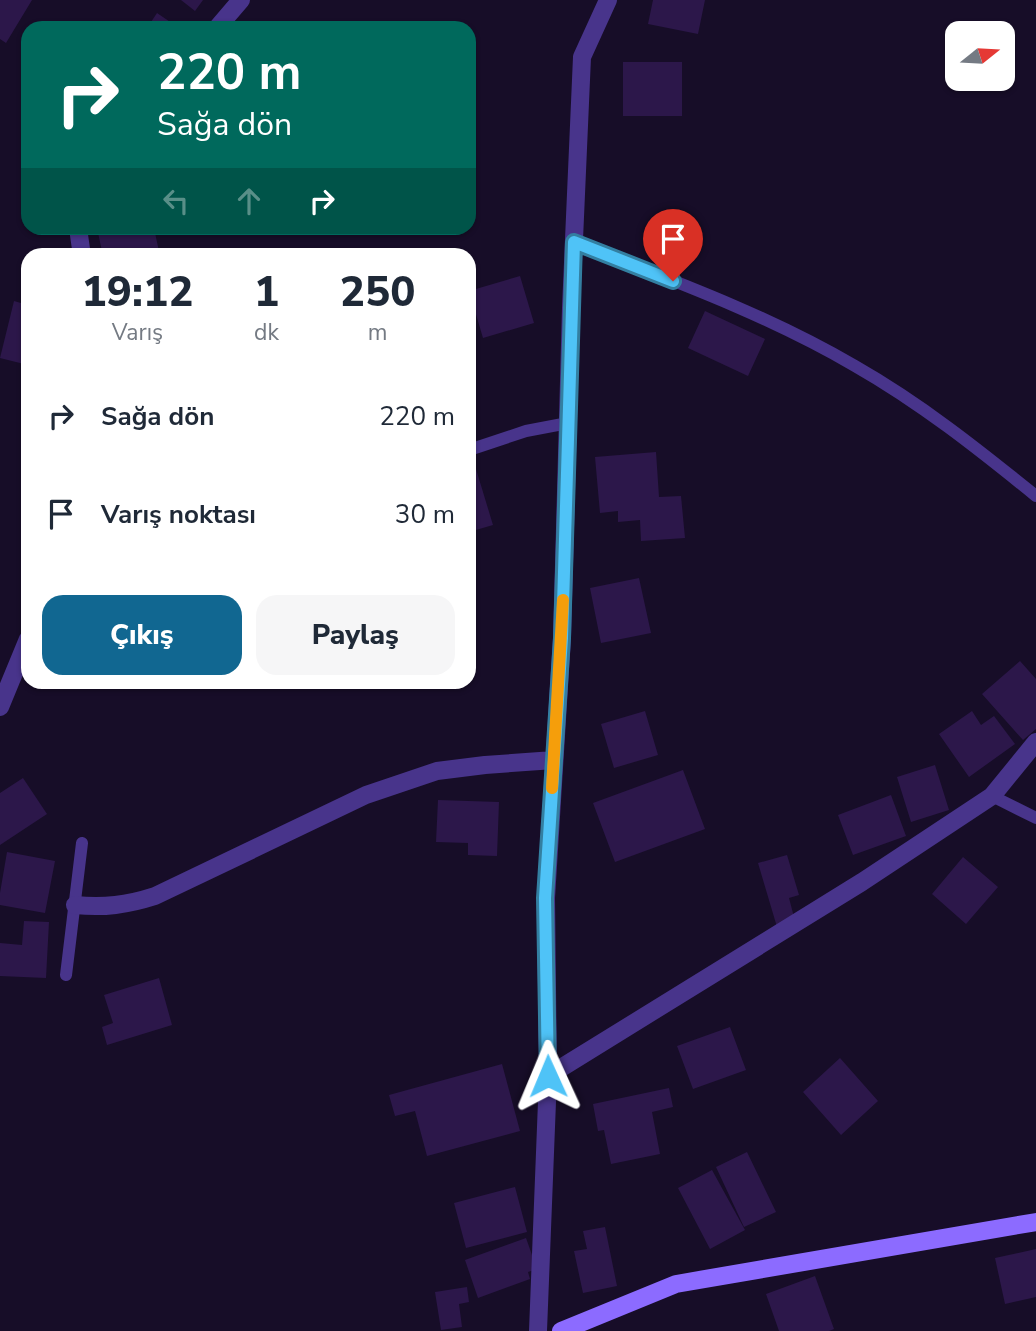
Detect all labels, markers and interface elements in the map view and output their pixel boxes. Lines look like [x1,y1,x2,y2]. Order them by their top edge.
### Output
north arrow [945,21,1015,91]
map controls [945,21,1015,91]
text: 220 m [157,39,301,106]
icon: right [42,49,133,140]
text: Sağa dön [157,103,292,146]
icon: left [157,182,195,220]
icon: ahead [230,182,268,220]
icon: right [303,182,341,220]
pin [643,209,703,281]
icon: arrive [654,220,692,258]
text: 19:12 [82,264,193,321]
text: 1 [254,264,279,321]
text: 250 [340,264,415,321]
text: Varış [112,317,163,348]
text: dk [254,317,279,348]
text: m [368,317,387,348]
icon: right [42,397,80,435]
text: Sağa dön [101,399,214,434]
text: 220 m [379,399,455,434]
icon: arrive [42,495,80,533]
text: Varış noktası [101,497,256,532]
text: 30 m [395,497,455,532]
button: Çıkış [42,595,242,675]
button: Paylaş [256,595,455,675]
position arrow [511,1039,585,1113]

